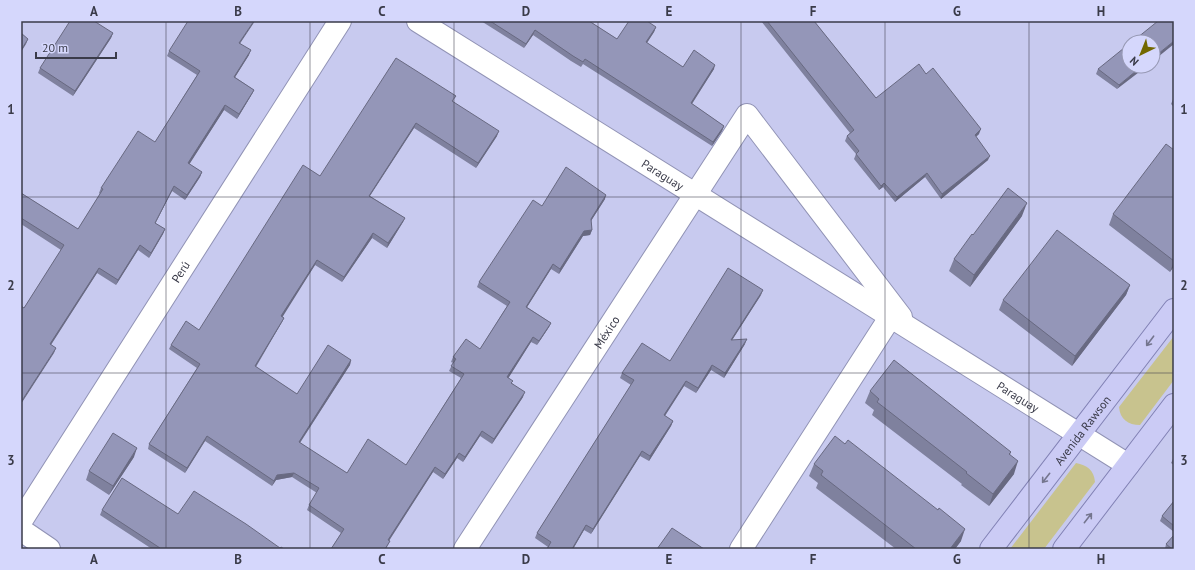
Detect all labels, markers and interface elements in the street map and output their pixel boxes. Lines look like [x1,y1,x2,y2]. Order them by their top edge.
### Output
text: A [90,3,98,20]
text: B [234,3,242,20]
text: C [378,3,386,20]
text: D [522,3,530,20]
text: E [666,3,673,20]
text: F [810,3,817,20]
text: G [953,3,961,20]
text: H [1097,3,1105,20]
scale bar [36,34,116,60]
north arrow [1121,34,1161,74]
text: 20 m [42,40,68,55]
text: N [1127,54,1142,69]
text: 1 [7,101,15,118]
text: 1 [1180,101,1188,118]
street label: Paraguay [639,155,687,193]
street label: Perú [168,258,193,285]
text: 2 [7,277,15,294]
text: 2 [1180,277,1188,294]
street label: México [590,313,622,351]
one-way arrow [1146,336,1155,347]
street label: Paraguay [994,378,1042,415]
street label: Avenida Rawson [1051,392,1114,468]
text: 3 [7,452,15,469]
text: 3 [1180,452,1188,469]
one-way arrow [1041,472,1050,483]
one-way arrow [1083,513,1092,524]
text: A [90,551,98,568]
text: B [234,551,242,568]
text: C [378,551,386,568]
text: D [522,551,530,568]
text: E [666,551,673,568]
text: F [810,551,817,568]
text: G [953,551,961,568]
text: H [1097,551,1105,568]

